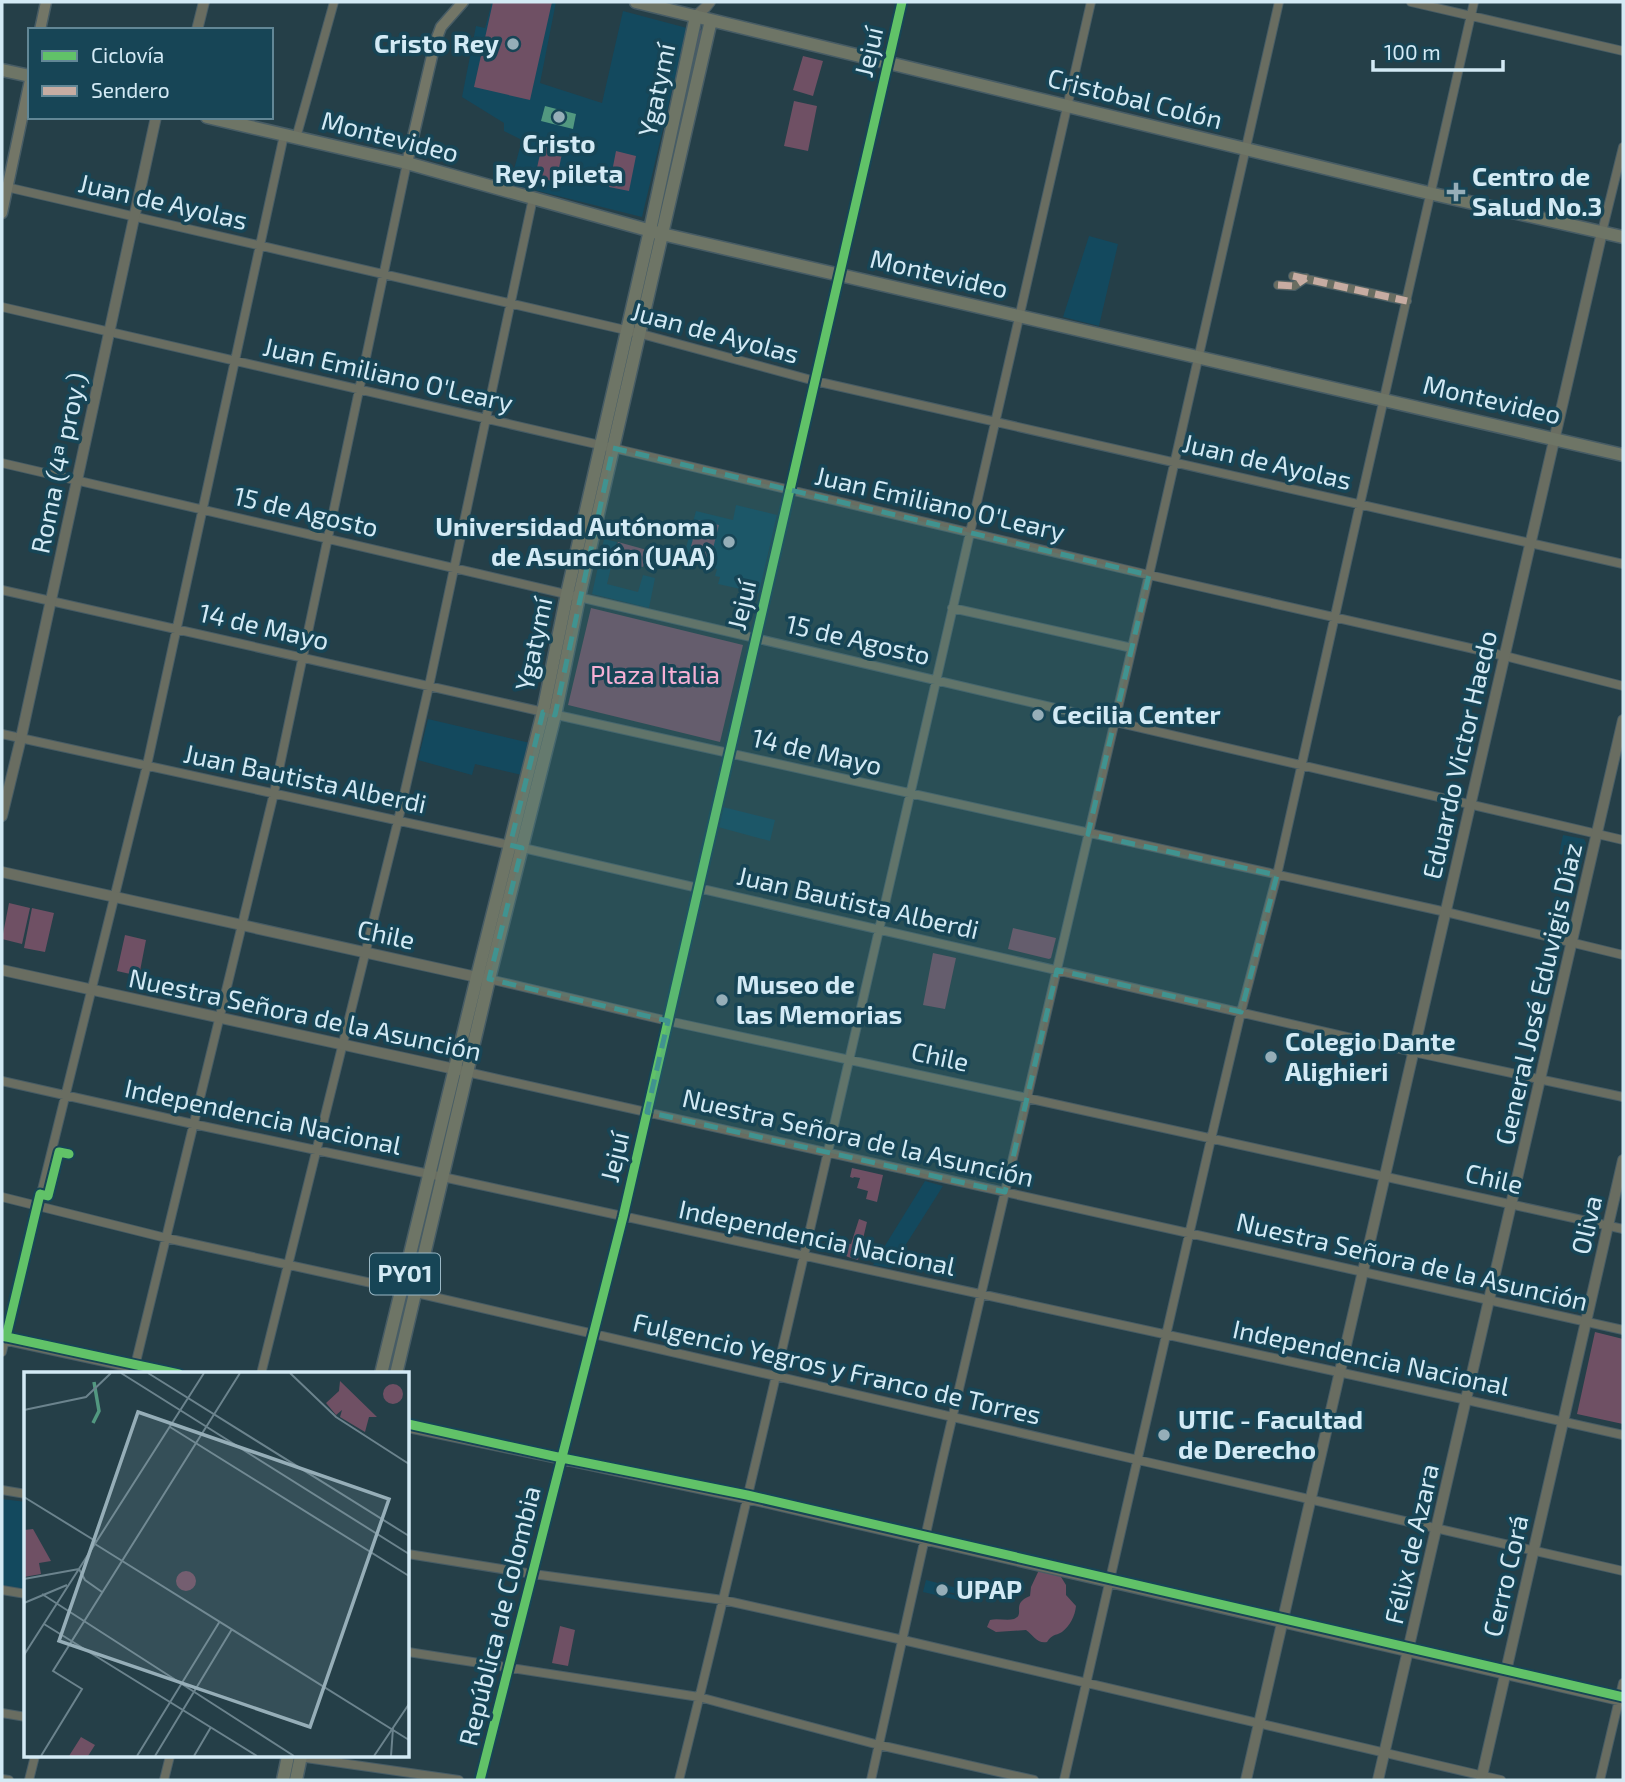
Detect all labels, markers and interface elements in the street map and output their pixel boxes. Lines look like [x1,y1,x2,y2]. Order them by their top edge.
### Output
street label: Jejuí [847,22,889,80]
place label: Cristo Rey [374,27,499,59]
legend [28,28,273,119]
scale bar [1373,28,1502,72]
marker: Cristo Rey [505,36,521,52]
street label: Ygatymí [631,39,681,139]
text: 100 m [1384,39,1441,64]
text: Ciclovía [91,42,164,67]
street label: Cristobal Colón [1045,61,1226,134]
text: Sendero [91,77,170,102]
street label: Montevideo [319,104,462,168]
marker: Cristo Rey, pileta [551,109,567,125]
place label: Cristo Rey, pileta [495,127,623,189]
place label: Centro de Salud No.3 [1472,160,1602,221]
street label: Juan de Ayolas [76,166,251,235]
marker: Centro de Salud No.3 [1446,182,1466,202]
street label: Montevideo [867,242,1011,303]
street label: Juan de Ayolas [628,294,803,369]
street label: Juan Emiliano O'Leary [260,330,516,417]
street label: Montevideo [1420,368,1564,429]
street label: Roma (4ª proy.) [23,369,92,556]
street label: Juan de Ayolas [1180,426,1355,495]
street label: Juan Emiliano O'Leary [812,459,1068,546]
street label: 15 de Agosto [231,479,382,542]
place label: Universidad Autónoma de Asunción (UAA) [435,510,715,571]
marker: Universidad Autónoma de Asunción (UAA) [721,534,737,550]
street label: Jejuí [720,575,762,633]
street label: Ygatymí [508,593,558,693]
street label: 14 de Mayo [196,596,332,656]
street label: 15 de Agosto [783,607,934,670]
street label: Eduardo Victor Haedo [1415,627,1502,882]
park label: Plaza Italia [590,658,720,689]
place label: Cecilia Center [1052,698,1221,729]
marker: Cecilia Center [1030,707,1046,723]
street label: 14 de Mayo [749,721,885,781]
street label: Juan Bautista Alberdi [181,737,429,818]
street label: General José Eduvigis Díaz [1488,840,1587,1148]
street label: Juan Bautista Alberdi [734,859,982,944]
street label: Chile [355,912,418,955]
street label: Nuestra Señora de la Asunción [126,961,485,1066]
place label: Museo de las Memorias [736,968,902,1029]
marker: Museo de las Memorias [714,992,730,1008]
place label: Colegio Dante Alighieri [1285,1025,1456,1086]
street label: Chile [909,1034,972,1077]
marker: Colegio Dante Alighieri [1263,1049,1279,1065]
street label: Independencia Nacional [122,1071,405,1160]
street label: Nuestra Señora de la Asunción [680,1081,1037,1192]
street label: Jejuí [593,1127,635,1185]
street label: Chile [1463,1156,1526,1199]
street label: Independencia Nacional [676,1192,959,1281]
street label: Oliva [1564,1192,1607,1257]
street label: Nuestra Señora de la Asunción [1234,1205,1591,1316]
road number: PY01 [370,1254,440,1294]
street label: Fulgencio Yegros y Franco de Torres [630,1305,1044,1430]
street label: Independencia Nacional [1230,1312,1513,1401]
inset map [24,1372,410,1758]
place label: UTIC - Facultad de Derecho [1178,1403,1363,1464]
marker: UTIC - Facultad de Derecho [1156,1427,1172,1443]
street label: Félix de Azara [1377,1460,1444,1627]
street label: República de Colombia [451,1483,546,1749]
street label: Cerro Corá [1475,1512,1534,1640]
place label: UPAP [956,1573,1022,1604]
marker: UPAP [934,1582,950,1598]

